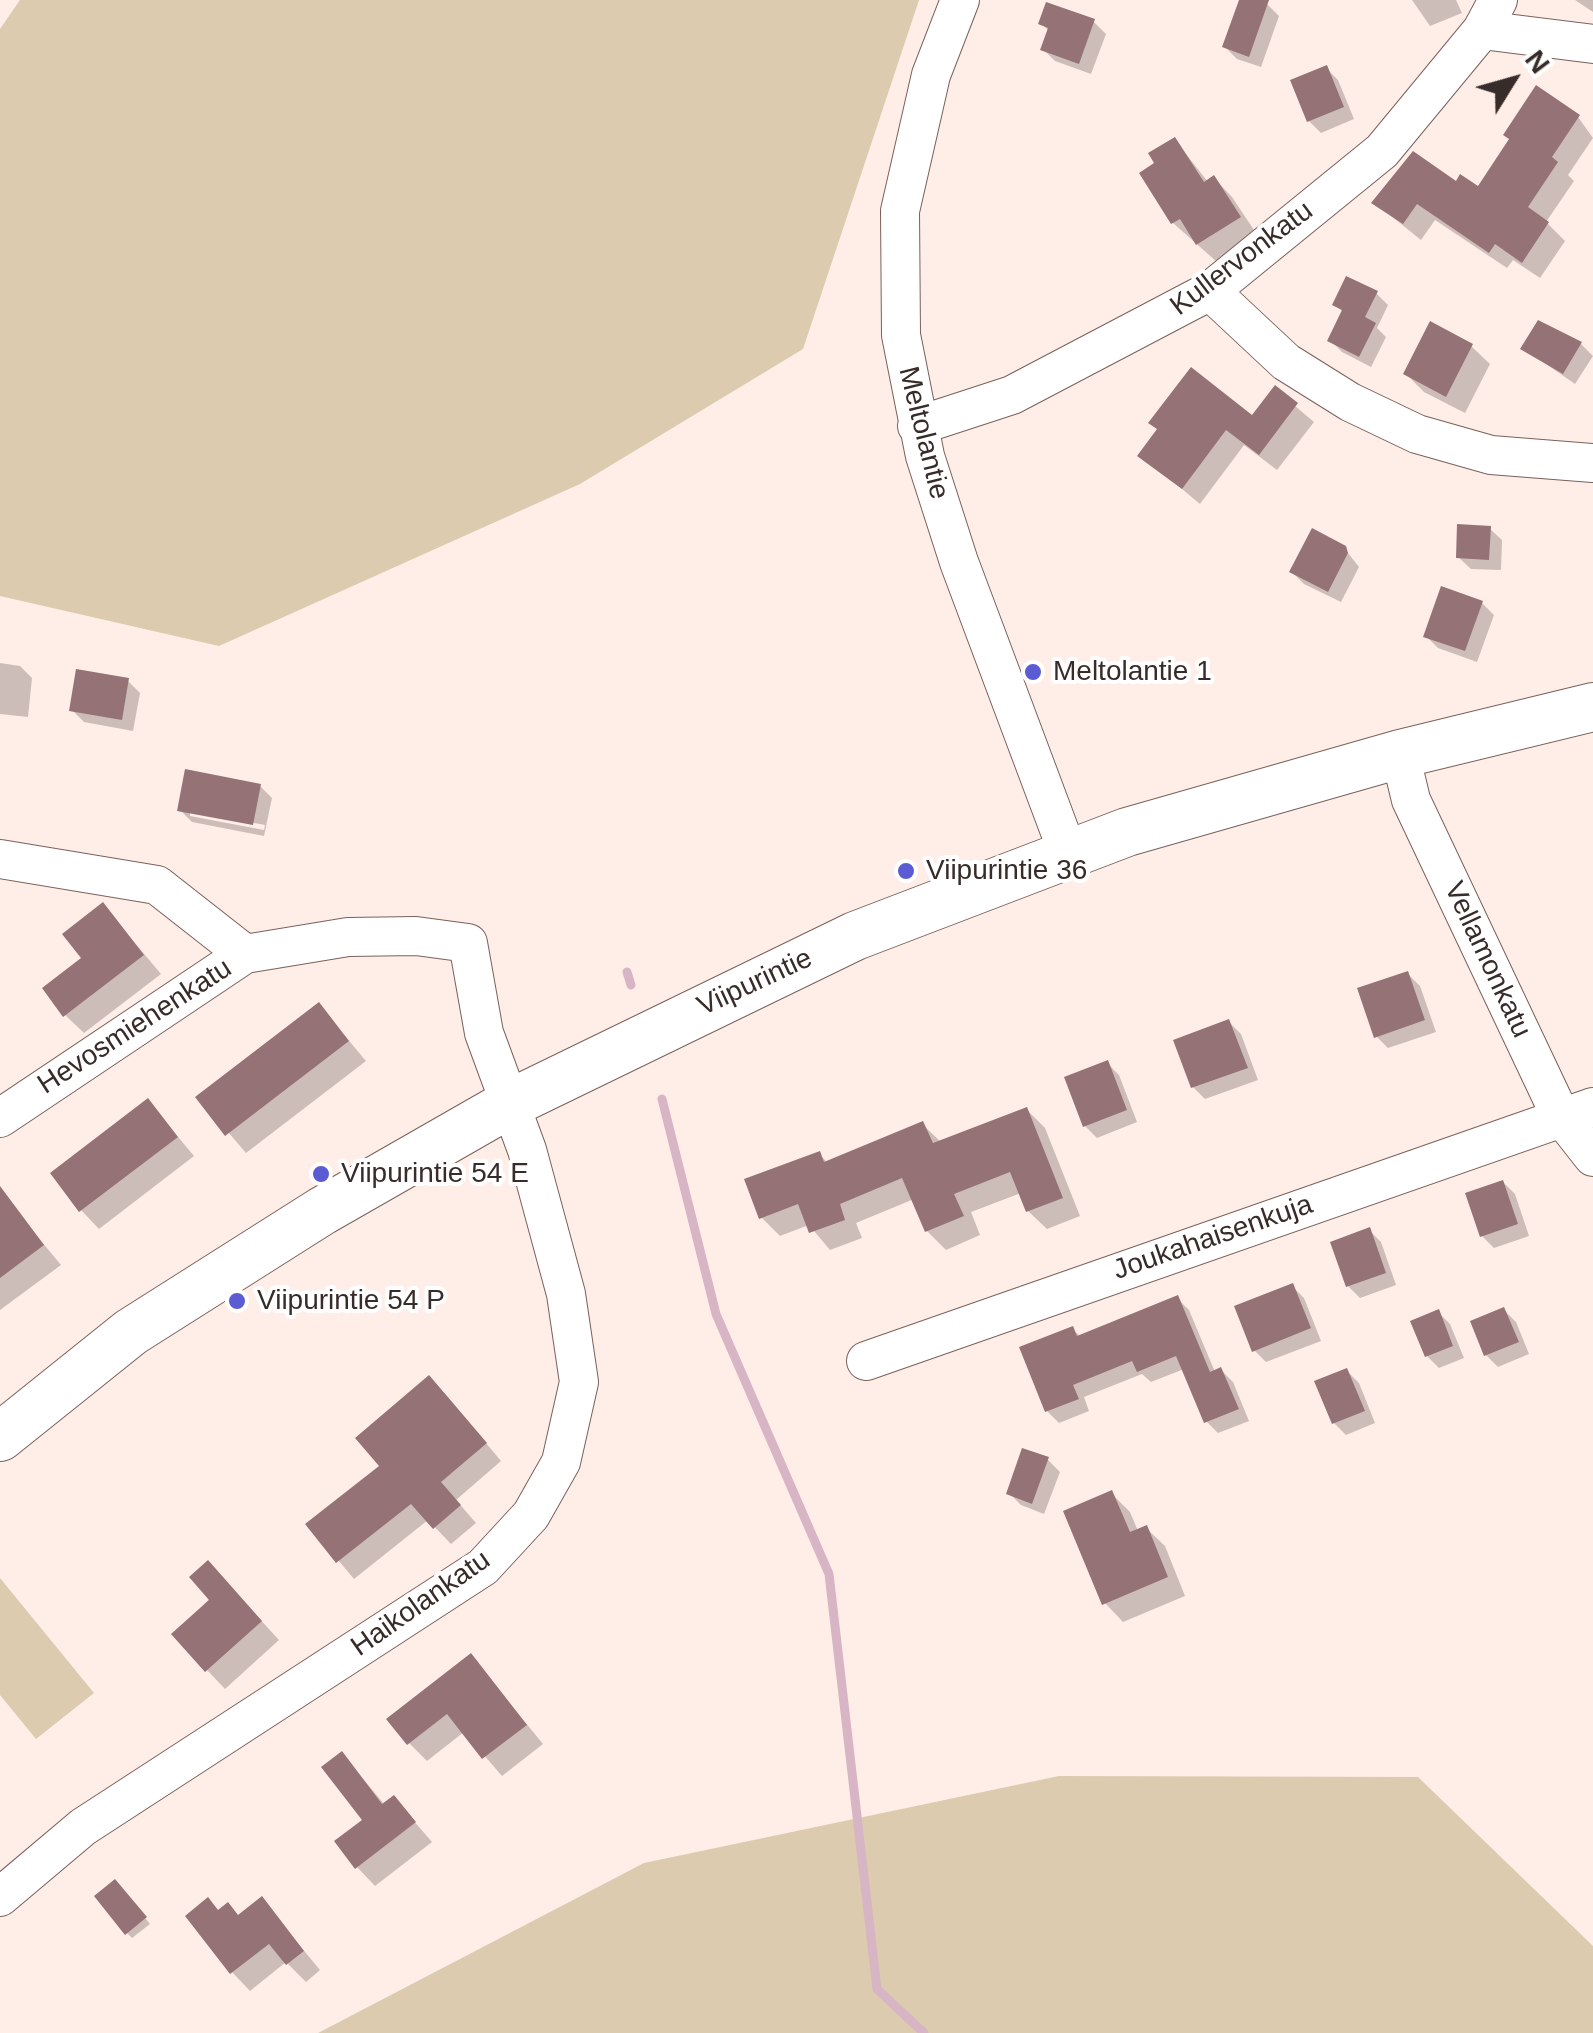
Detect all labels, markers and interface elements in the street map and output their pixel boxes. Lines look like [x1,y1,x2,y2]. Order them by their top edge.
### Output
north arrow [1463,30,1563,130]
text: N [1519,44,1556,79]
street label: Kullervonkatu [1164,195,1320,323]
street label: Meltolantie [890,363,956,503]
place label: Meltolantie 1 [1053,655,1212,689]
marker: Meltolantie 1 [1022,661,1044,683]
place label: Viipurintie 36 [926,854,1087,888]
marker: Viipurintie 36 [895,860,917,882]
street label: Vellamonkatu [1436,877,1538,1043]
street label: Viipurintie [692,942,818,1024]
street label: Hevosmiehenkatu [32,952,238,1102]
place label: Viipurintie 54 E [341,1157,529,1191]
marker: Viipurintie 54 E [310,1163,332,1185]
street label: Joukahaisenkuja [1109,1188,1317,1288]
place label: Viipurintie 54 P [257,1284,445,1318]
marker: Viipurintie 54 P [226,1290,248,1312]
street label: Haikolankatu [345,1544,497,1664]

